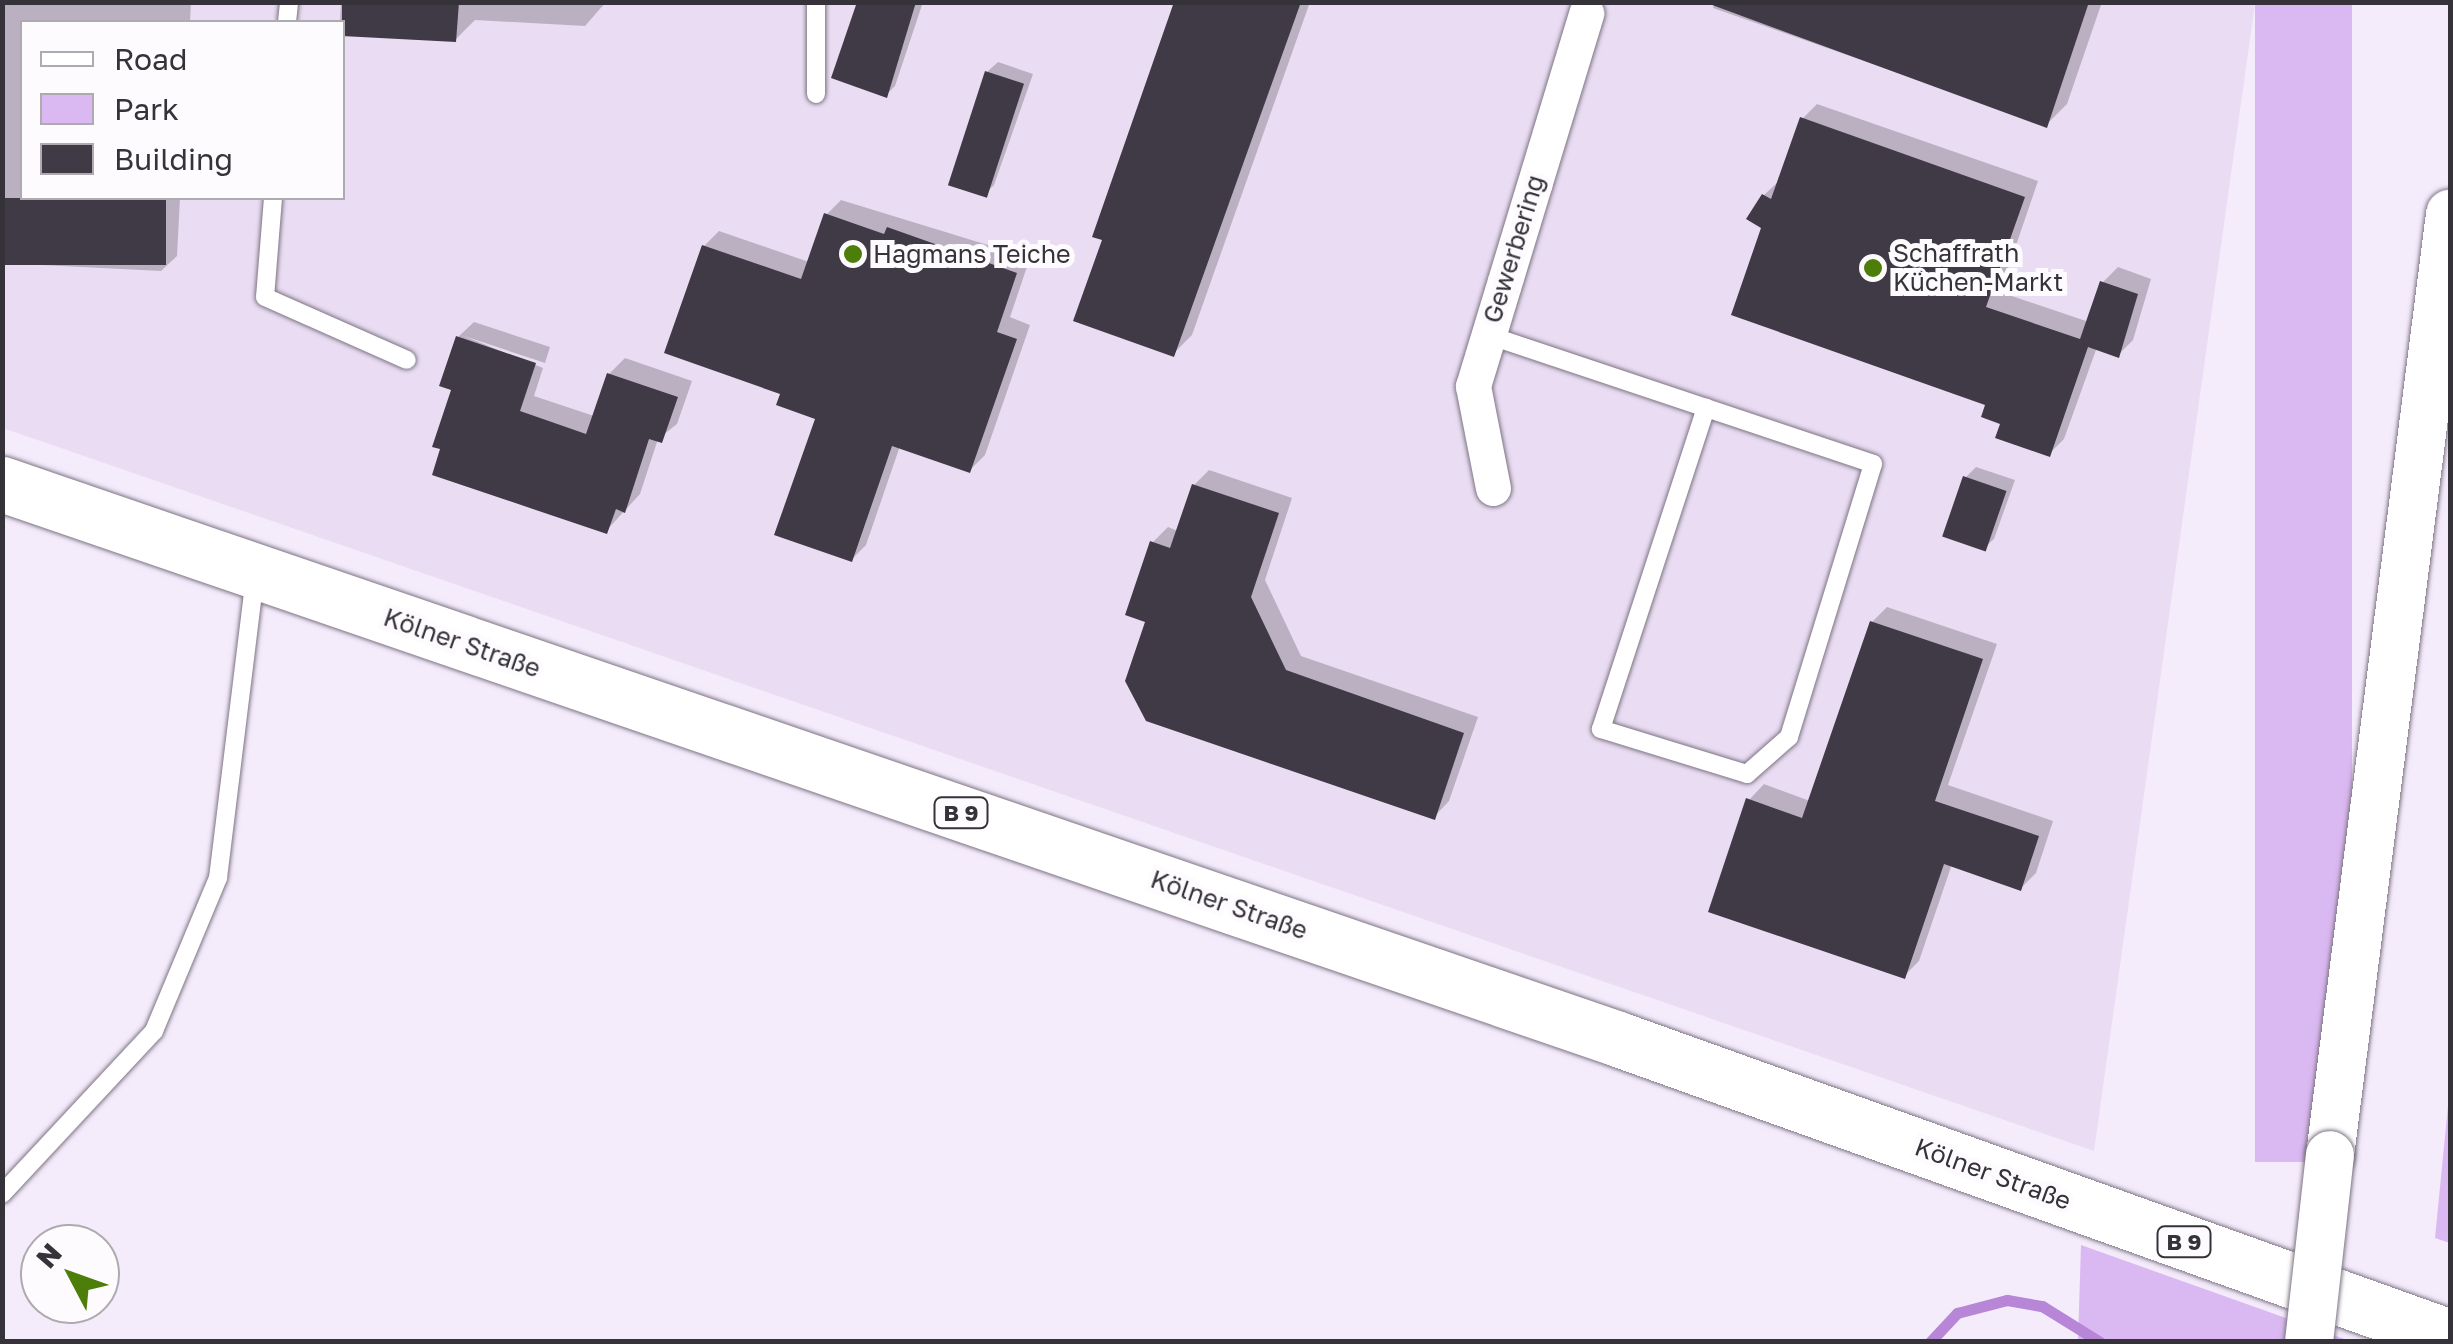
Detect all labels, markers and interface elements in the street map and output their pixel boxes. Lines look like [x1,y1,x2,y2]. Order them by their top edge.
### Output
legend [20,20,345,200]
text: Road [114,41,188,77]
text: Park [114,91,179,127]
text: Building [114,141,233,177]
street label: Gewerbering [1477,171,1551,327]
place label: Hagmans Teiche [873,239,1071,269]
place label: Schaffrath Küchen-Markt [1893,239,2063,298]
marker: Hagmans Teiche [842,243,864,265]
marker: Schaffrath Küchen-Markt [1862,257,1884,279]
street label: Kölner Straße [380,602,544,684]
road number: B 9 [934,796,988,830]
street label: Kölner Straße [1147,864,1311,946]
street label: Kölner Straße [1911,1132,2075,1216]
north arrow [20,1224,120,1324]
road number: B 9 [2156,1225,2212,1259]
text: N [29,1236,68,1274]

